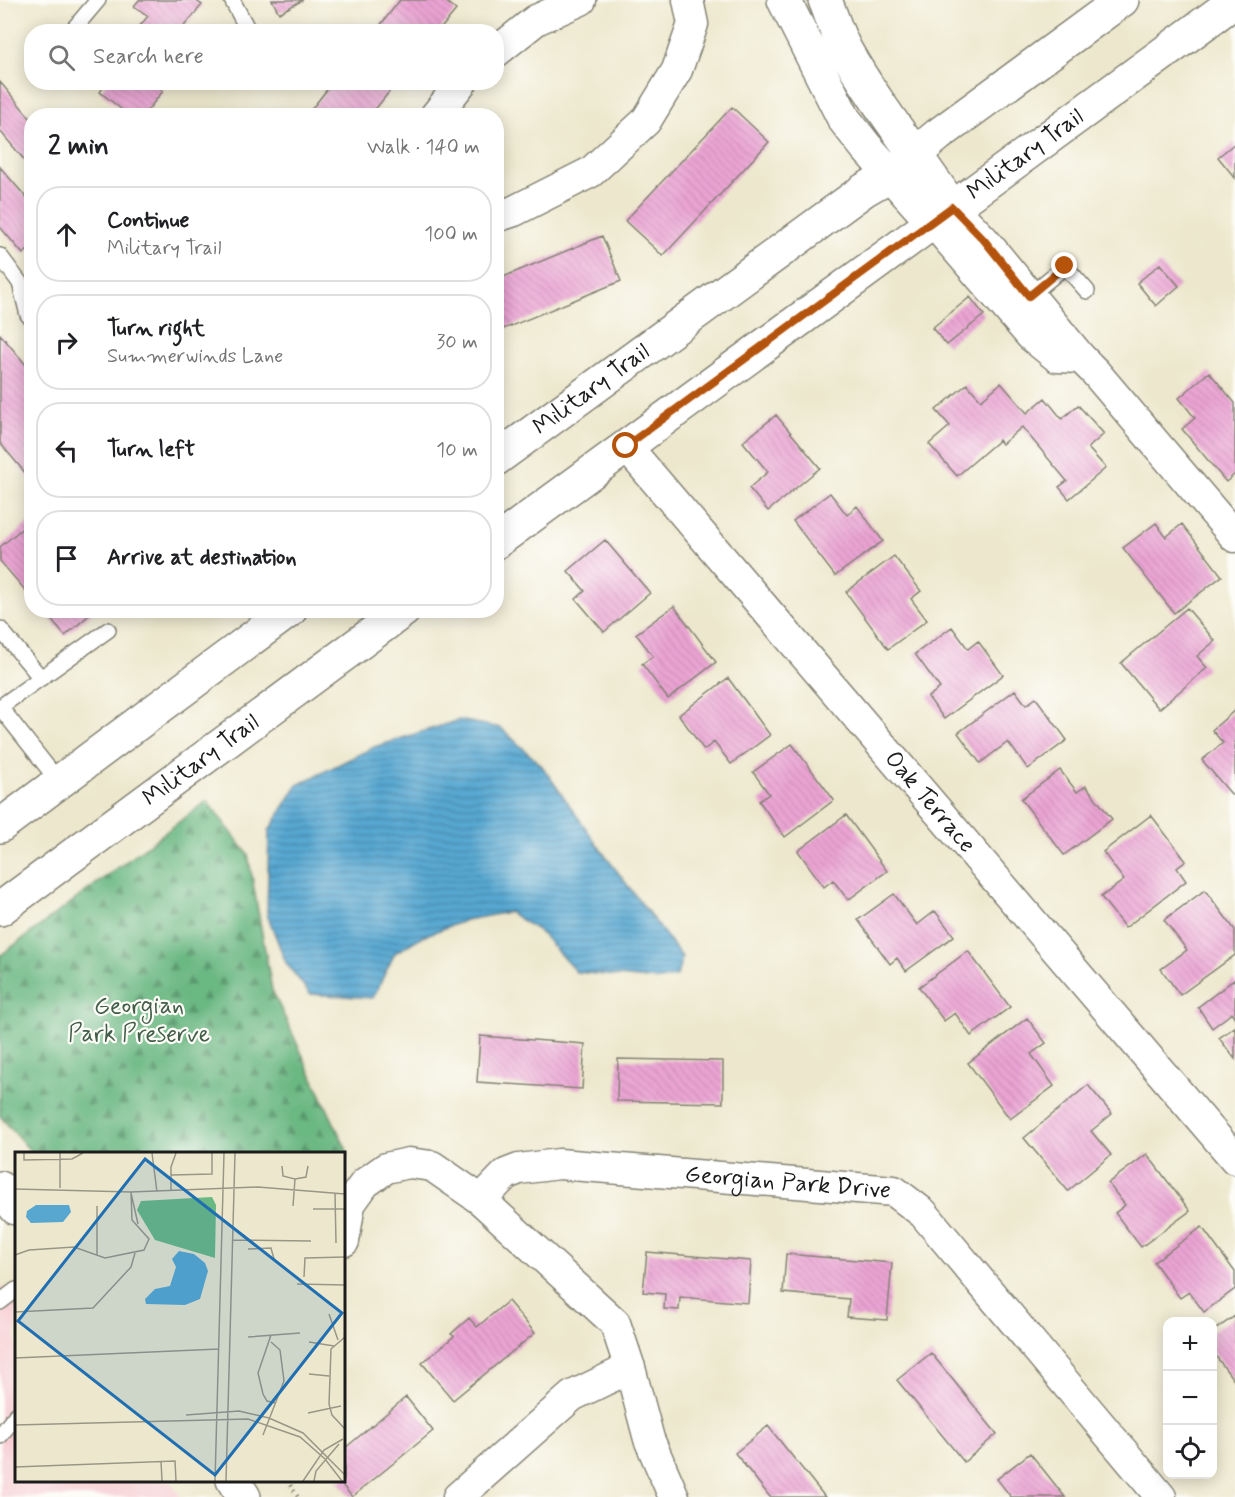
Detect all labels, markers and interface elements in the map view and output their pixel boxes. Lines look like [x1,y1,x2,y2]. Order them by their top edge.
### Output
search box [24,24,504,90]
icon: search [45,41,78,74]
text: Search here [93,43,204,71]
street label: Military Trail [961,101,1090,208]
text: 2 min [48,130,109,164]
text: Walk · 140 m [367,134,480,161]
text: Continue [107,207,189,235]
icon: ahead [50,218,83,251]
text: 100 m [424,221,478,248]
text: Military Trail [107,235,221,262]
route end [1051,252,1077,278]
text: Turn right [107,315,205,343]
icon: right [50,326,83,359]
text: 30 m [436,329,478,356]
street label: Military Trail [527,336,656,442]
text: Summerwinds Lane [107,343,283,370]
route start [612,432,638,458]
icon: left [50,434,83,467]
text: Turn left [107,436,195,464]
text: 10 m [436,437,478,464]
icon: arrive [50,542,83,575]
text: Arrive at destination [107,544,297,572]
street label: Military Trail [136,707,265,814]
street label: Oak Terrace [878,744,982,860]
park label: Georgian Park Preserve [68,991,210,1050]
inset map [15,1152,345,1482]
street label: Georgian Park Drive [684,1159,892,1206]
map controls [1163,1317,1217,1479]
button: + [1163,1317,1217,1371]
button: − [1163,1371,1217,1425]
button: locate [1163,1425,1217,1479]

